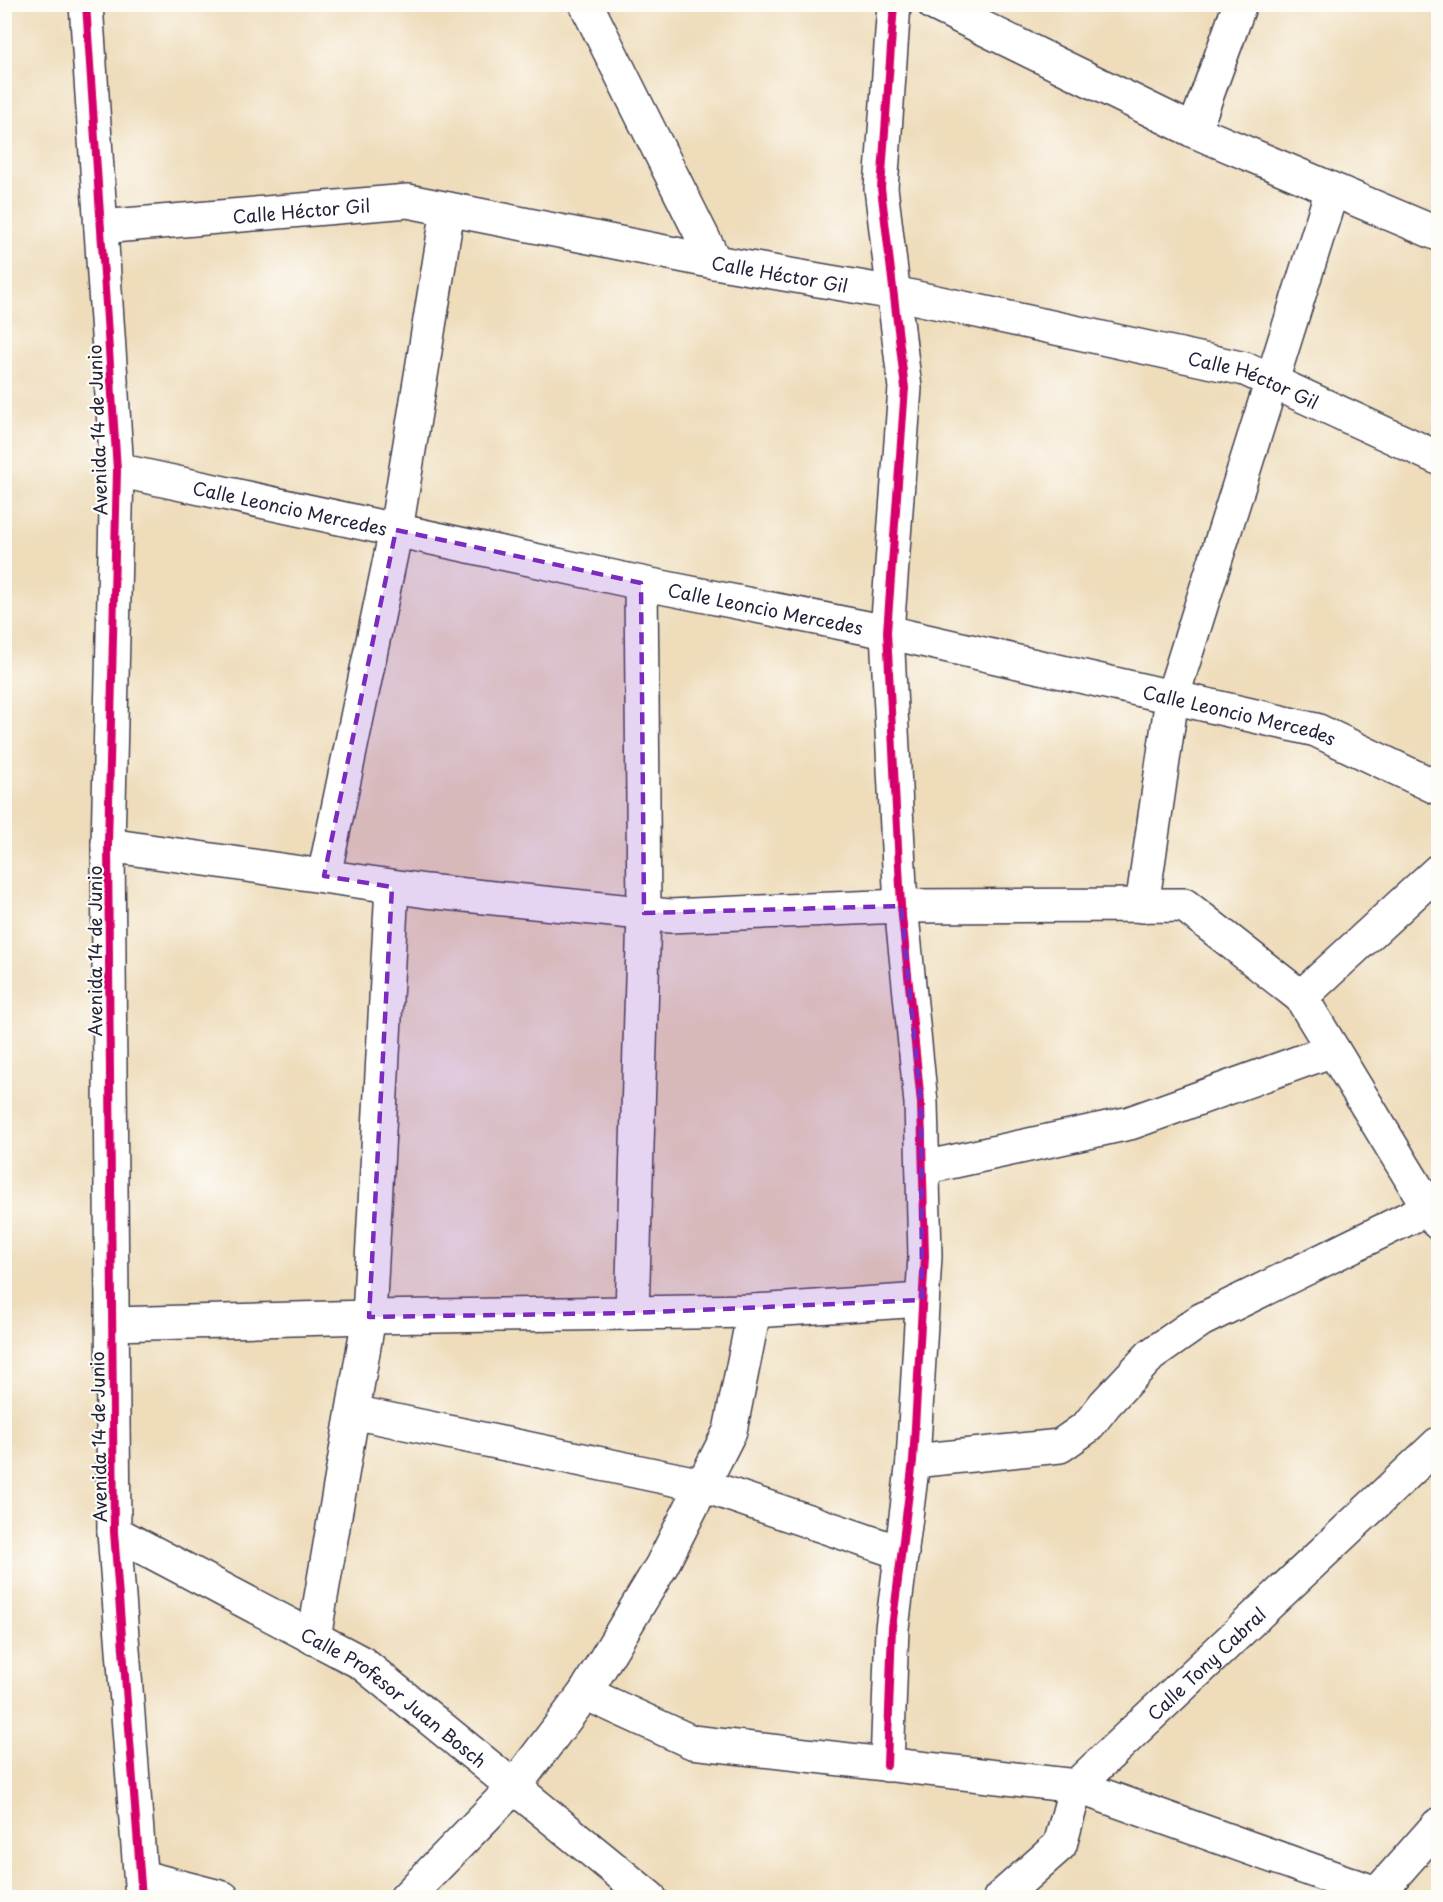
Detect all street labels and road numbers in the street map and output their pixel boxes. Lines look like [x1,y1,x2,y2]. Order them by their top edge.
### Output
street label: Calle Héctor Gil [231,191,371,229]
street label: Calle Héctor Gil [710,248,850,298]
street label: Avenida 14 de Junio [81,344,113,516]
street label: Calle Héctor Gil [1186,344,1323,415]
street label: Calle Leoncio Mercedes [190,473,390,541]
street label: Calle Leoncio Mercedes [666,575,865,640]
street label: Calle Leoncio Mercedes [1140,677,1341,751]
street label: Avenida 14 de Junio [81,865,108,1037]
street label: Avenida 14 de Junio [83,1351,113,1523]
street label: Calle Tony Cabral [1141,1600,1271,1726]
street label: Calle Profesor Juan Bosch [296,1620,493,1773]

